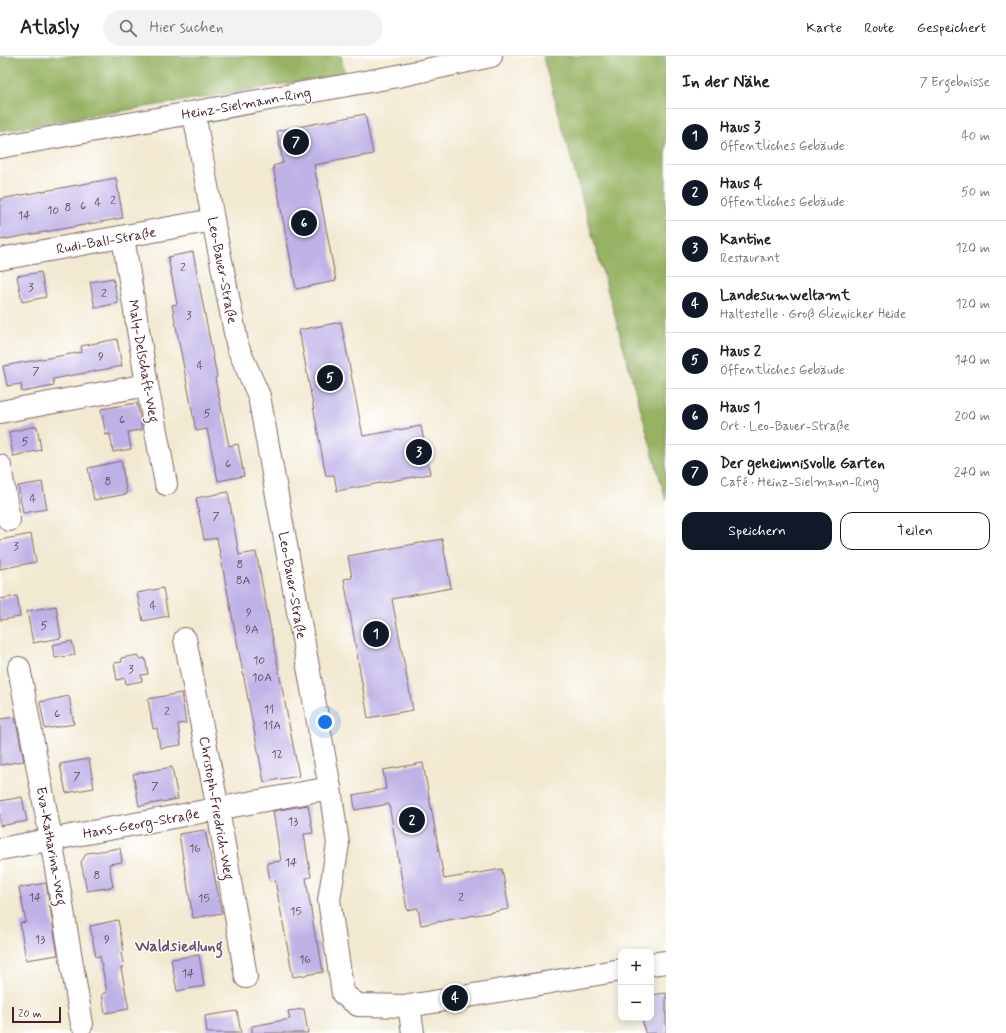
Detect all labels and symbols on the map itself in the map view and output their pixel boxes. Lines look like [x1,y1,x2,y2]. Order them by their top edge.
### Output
street label: Heinz-Sielmann-Ring [180,84,312,125]
pin: 7 [283,127,309,157]
house number: 2 [110,193,116,209]
house number: 4 [95,195,102,211]
house number: 6 [80,198,86,214]
house number: 8 [65,200,71,216]
house number: 10 [47,203,59,219]
house number: 14 [18,208,30,224]
pin: 6 [291,208,317,238]
street label: Leo-Bauer-Straße [203,215,241,325]
street label: Rudi-Ball-Straße [55,223,158,259]
house number: 2 [180,260,186,276]
house number: 3 [28,280,34,296]
house number: 2 [101,286,107,302]
street label: Maly-Delschaft-Weg [121,298,163,424]
house number: 3 [186,308,192,324]
house number: 9 [98,349,104,365]
house number: 4 [197,358,204,374]
pin: 5 [317,363,343,393]
house number: 7 [32,364,40,380]
house number: 5 [203,406,211,422]
house number: 6 [119,412,125,428]
house number: 5 [21,434,29,450]
pin: 3 [406,437,432,467]
house number: 6 [225,456,231,472]
house number: 8 [105,474,111,490]
house number: 4 [30,491,37,507]
house number: 7 [212,509,220,525]
street label: Leo-Bauer-Straße [274,530,310,640]
house number: 3 [13,539,19,555]
house number: 8 [237,557,243,573]
house number: 8A [236,573,250,589]
house number: 4 [150,598,157,614]
house number: 9 [246,605,252,621]
house number: 5 [40,618,48,634]
pin: 1 [363,619,389,649]
house number: 9A [245,622,259,638]
house number: 10 [253,653,265,669]
house number: 3 [128,662,134,678]
house number: 10A [252,670,272,686]
house number: 11 [264,702,274,718]
house number: 2 [164,704,170,720]
house number: 6 [54,706,60,722]
your location [315,712,335,732]
house number: 11A [263,718,281,734]
street label: Christoph-Friedrich-Weg [193,735,238,882]
house number: 12 [271,747,283,763]
house number: 7 [73,769,81,785]
house number: 7 [151,779,159,795]
street label: Eva-Katharina-Weg [30,785,70,907]
street label: Hans-Georg-Straße [81,805,201,844]
pin: 2 [399,805,425,835]
house number: 13 [288,814,298,830]
house number: 16 [189,841,201,857]
house number: 14 [285,855,297,871]
house number: 8 [94,868,100,884]
house number: 14 [29,890,41,906]
house number: 2 [458,890,464,906]
house number: 15 [198,891,210,907]
house number: 15 [290,904,302,920]
house number: 13 [35,932,45,948]
house number: 9 [104,932,110,948]
district label: Waldsiedlung [134,936,223,959]
house number: 16 [299,952,311,968]
house number: 14 [182,966,194,982]
pin: 4 [442,983,468,1013]
scale bar [12,1005,61,1024]

